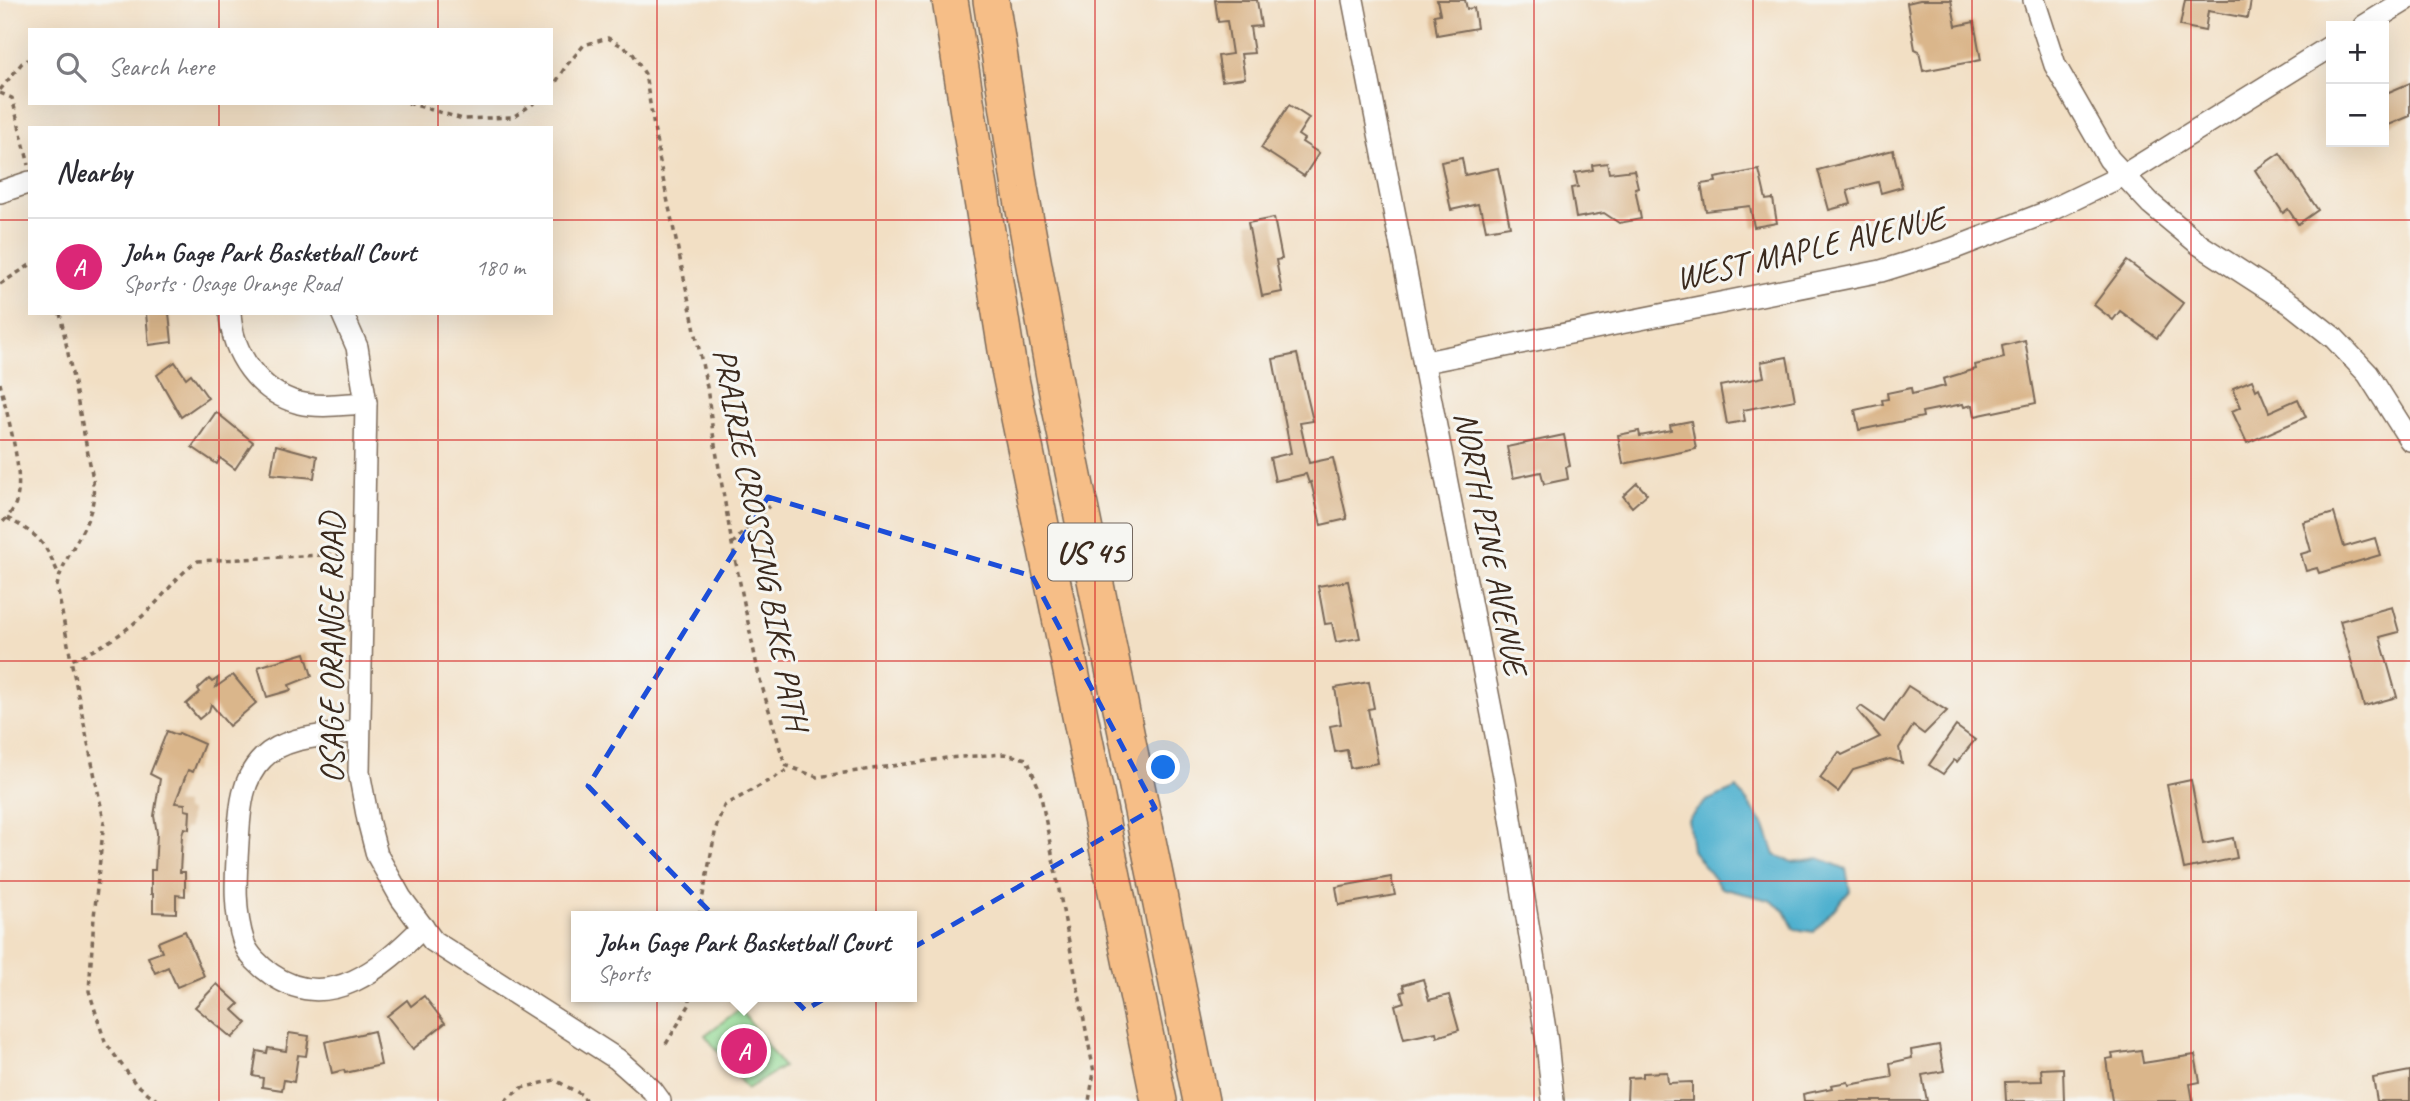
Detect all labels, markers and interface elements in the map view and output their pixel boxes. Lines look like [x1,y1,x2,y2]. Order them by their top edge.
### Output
map controls [2326,21,2389,147]
button: + [2326,21,2389,84]
search box [28,28,553,105]
icon: search [52,48,90,86]
text: Search here [108,50,214,83]
button: − [2326,84,2389,147]
text: Nearby [56,153,132,191]
street label: WEST MAPLE AVENUE [1671,196,1953,299]
text: John Gage Park Basketball Court [123,236,416,269]
text: A [73,253,85,282]
text: 180 m [476,253,525,282]
text: Sports · Osage Orange Road [123,269,340,298]
street label: PRAIRIE CROSSING BIKE PATH [703,345,819,737]
street label: NORTH PINE AVENUE [1445,408,1538,683]
street label: OSAGE ORANGE ROAD [311,510,353,783]
road number: US 45 [1048,524,1132,580]
your location [1146,750,1180,784]
popup [571,911,917,1002]
text: John Gage Park Basketball Court [597,926,891,959]
text: Sports [597,959,649,988]
pin: A [721,1025,767,1077]

